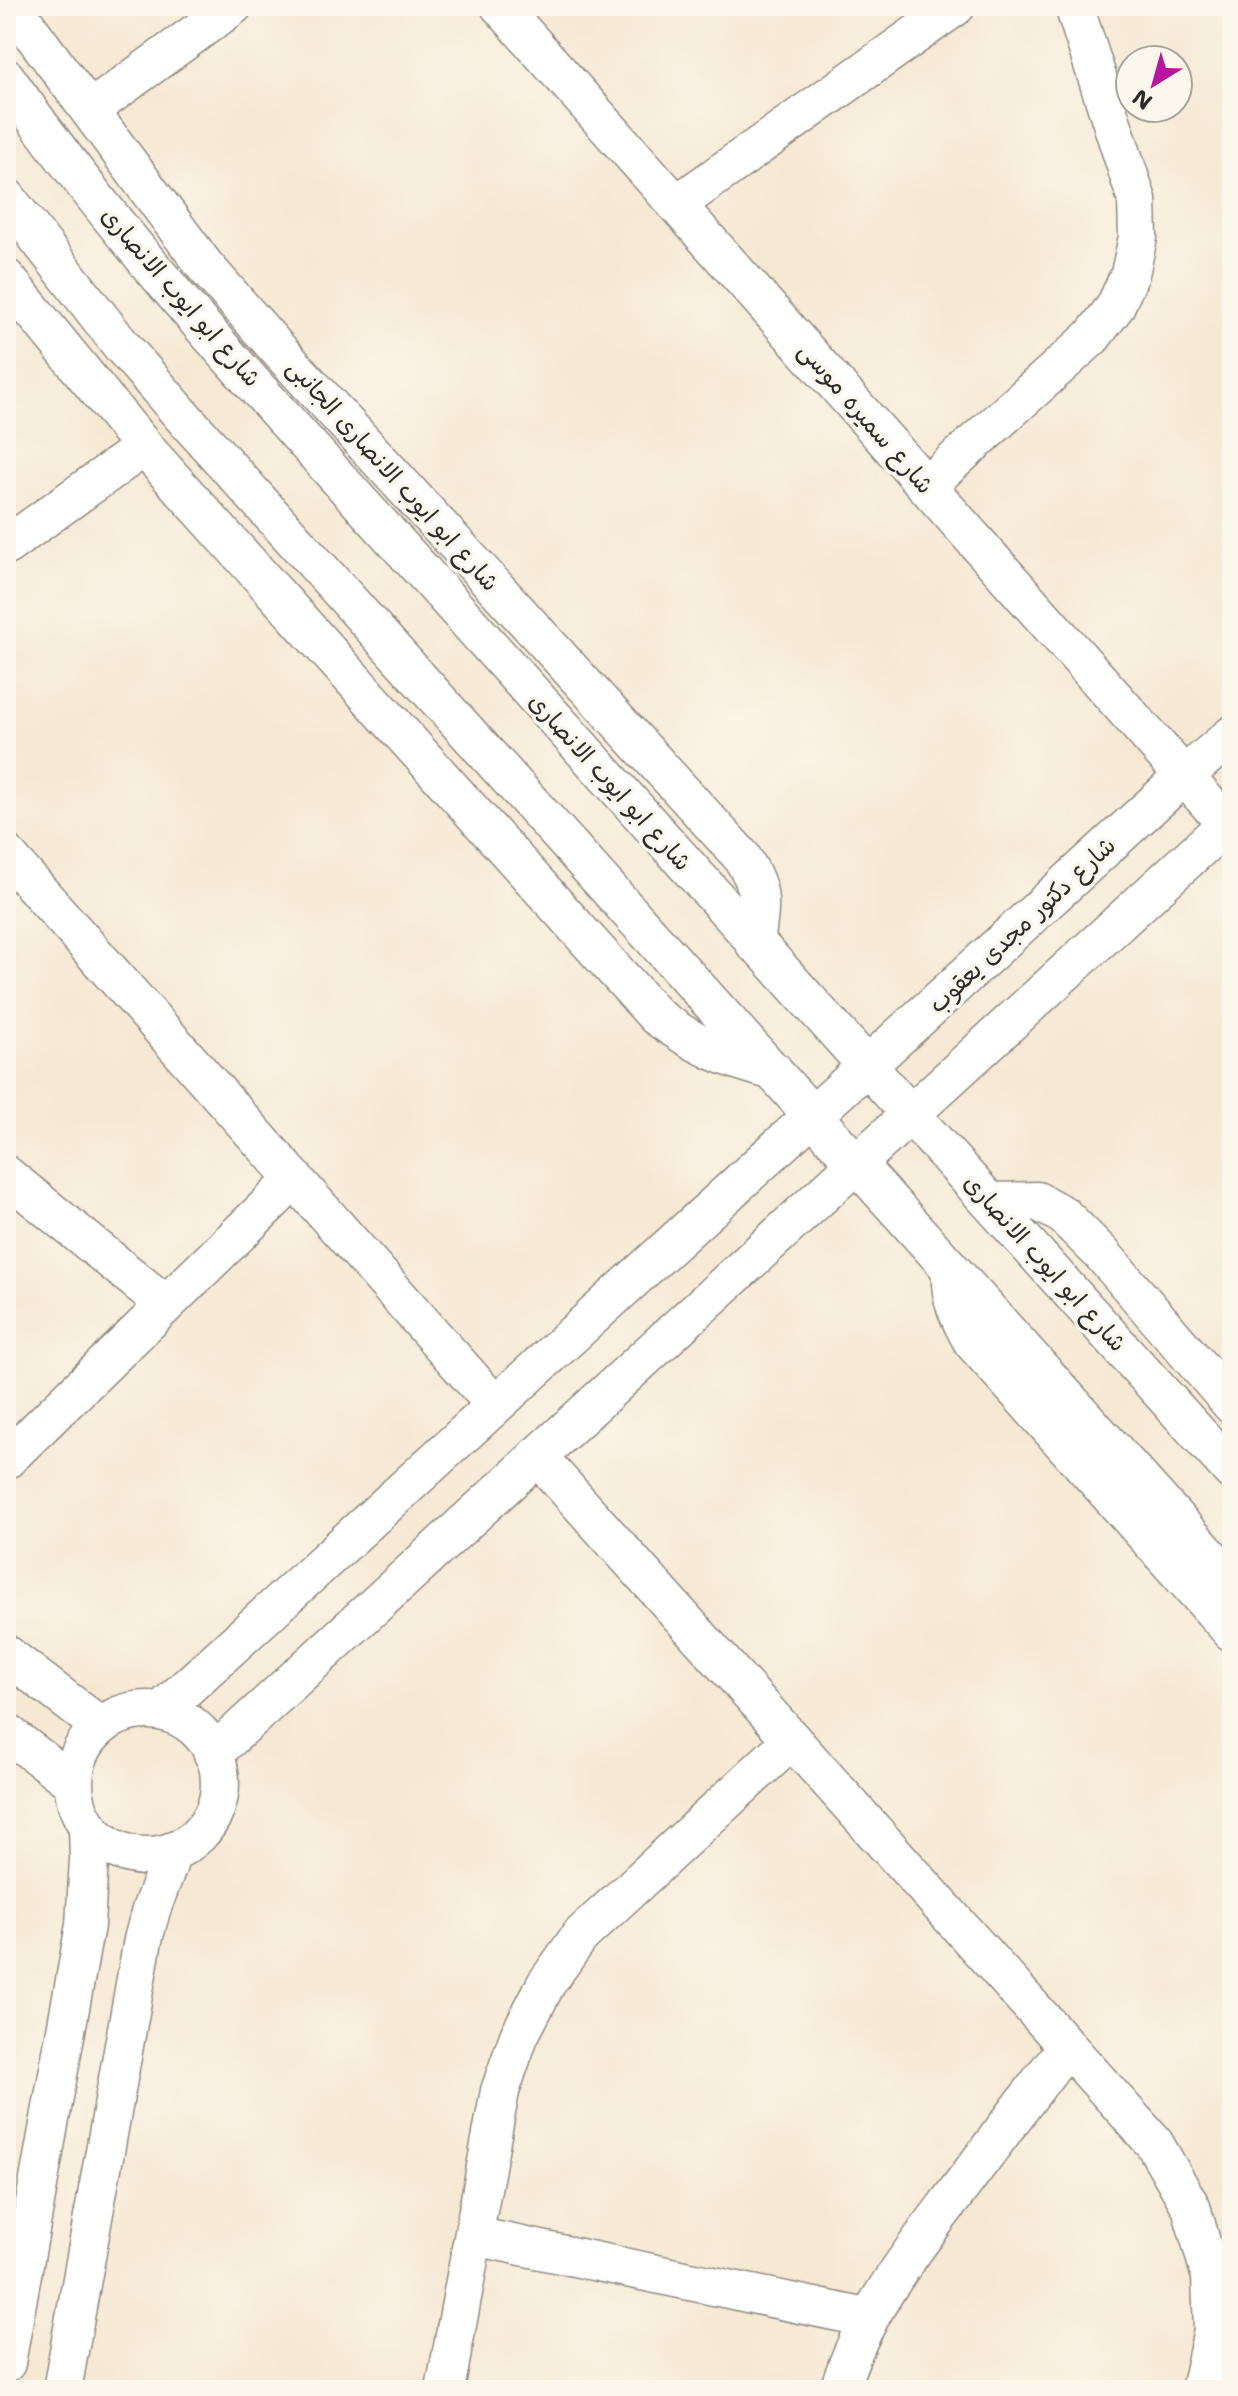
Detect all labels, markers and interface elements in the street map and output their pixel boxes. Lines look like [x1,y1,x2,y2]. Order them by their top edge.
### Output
north arrow [1114,44,1194,124]
text: N [1127,83,1158,116]
street label: شارع ابو ايوب الانصارى [93,200,268,394]
street label: شارع سميره موسى [790,335,941,501]
street label: شارع ابو ايوب الانصارى الجانبى [279,352,506,599]
street label: شارع ابو ايوب الانصارى [521,686,698,878]
street label: شارع دكتور مجدى يعقوب [922,830,1123,1021]
street label: شارع ابو ايوب الانصارى [956,1167,1133,1359]

